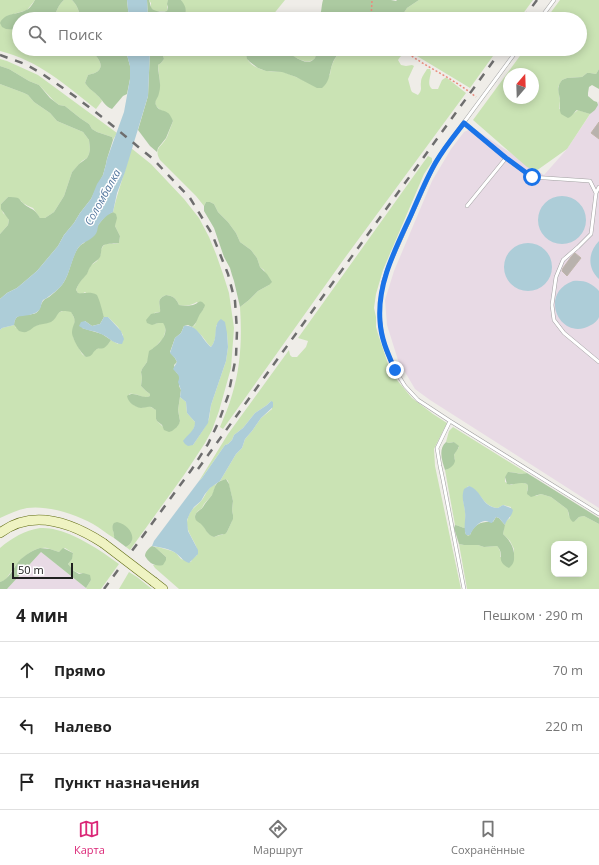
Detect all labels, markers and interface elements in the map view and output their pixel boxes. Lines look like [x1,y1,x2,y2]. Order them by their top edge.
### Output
search box [12,12,587,56]
icon: search [26,23,48,45]
text: Поиск [58,24,102,44]
north arrow [503,68,539,104]
water label: Соломбалка [80,166,124,228]
route start [523,168,541,186]
route end [386,361,404,379]
map controls [551,541,587,577]
button: layers [551,541,587,577]
scale bar [12,561,73,580]
text: 50 m [18,562,44,577]
text: 4 мин [16,604,68,627]
text: Пешком · 290 m [483,606,583,624]
icon: ahead [16,659,38,681]
text: Прямо [54,660,106,680]
text: 70 m [553,661,583,679]
icon: left [16,715,38,737]
text: Налево [54,716,112,736]
text: 220 m [545,717,583,735]
icon: arrive [16,771,38,793]
text: Пункт назначения [54,772,200,792]
tab: Карта [74,818,105,857]
tab: Маршрут [253,818,303,857]
tab: Сохранённые [451,818,525,857]

